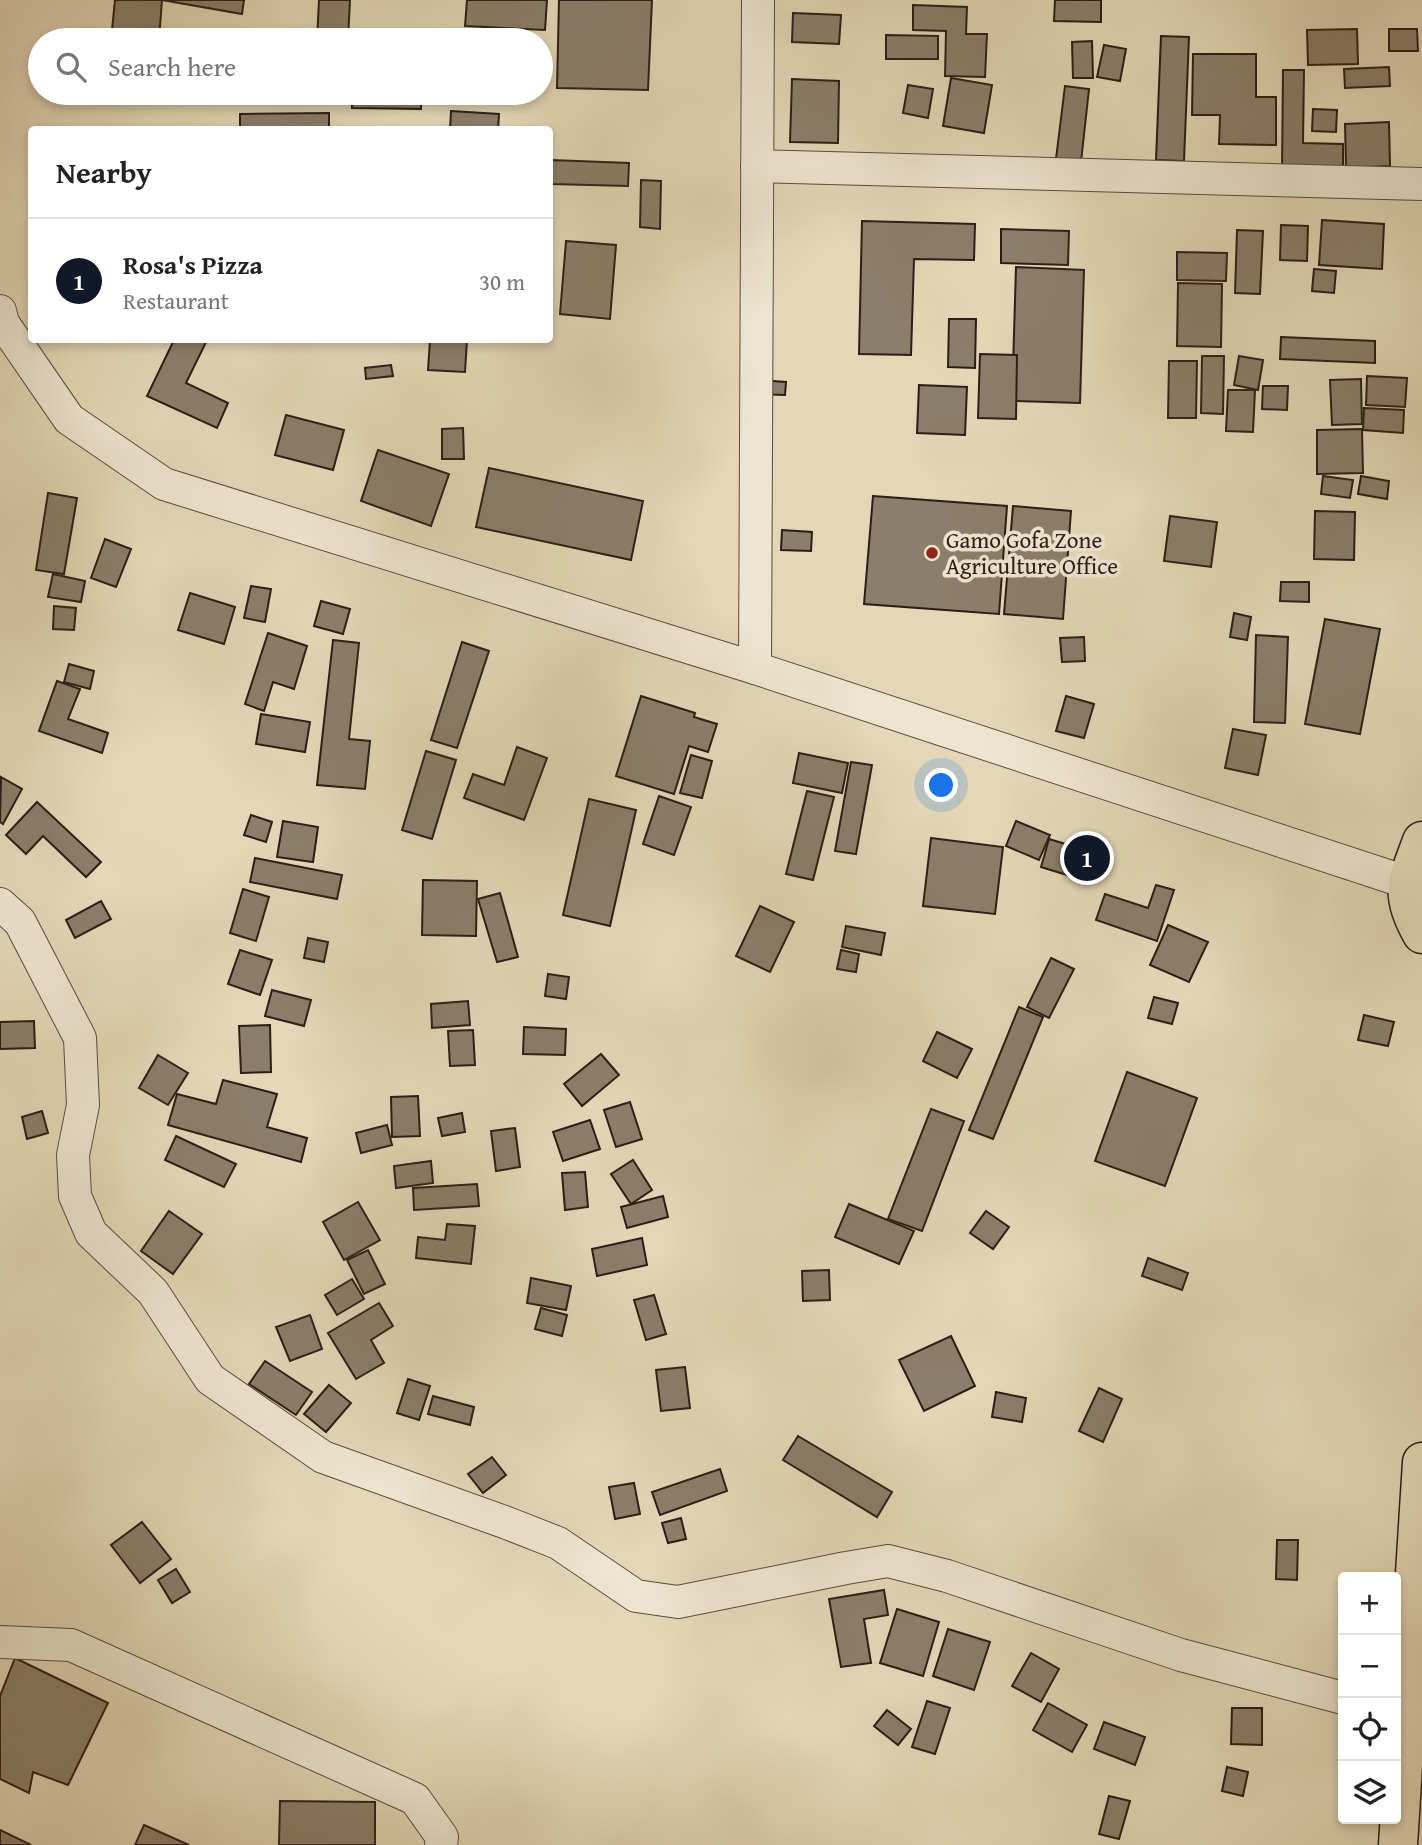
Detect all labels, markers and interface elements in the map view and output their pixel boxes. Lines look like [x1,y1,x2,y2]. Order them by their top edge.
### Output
search box [28,28,553,105]
text: Search here [108,47,236,86]
icon: search [52,48,90,86]
text: Nearby [56,150,152,194]
text: Rosa's Pizza [123,245,263,284]
text: 1 [73,265,85,298]
text: 30 m [479,265,525,298]
text: Restaurant [123,284,229,317]
place label: Gamo Gofa Zone Agriculture Office [946,523,1118,582]
marker: Gamo Gofa Zone Agriculture Office [924,545,940,561]
your location [924,768,958,802]
pin: 1 [1064,832,1110,884]
map controls [1338,1572,1401,1824]
button: + [1338,1572,1401,1635]
button: − [1338,1635,1401,1698]
button: locate [1338,1698,1401,1761]
button: layers [1338,1761,1401,1824]

